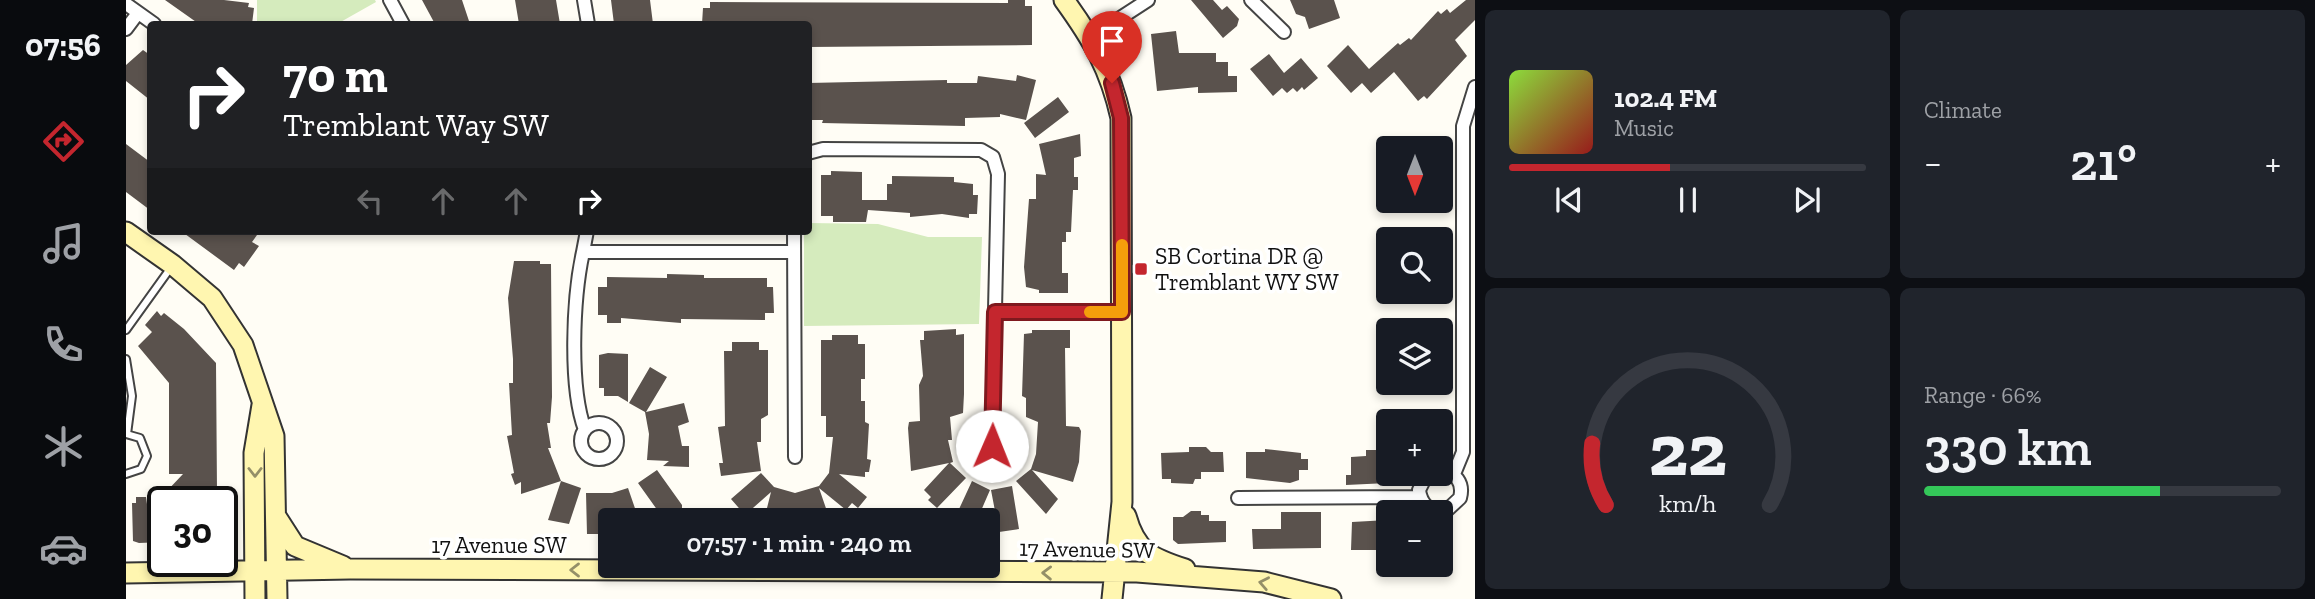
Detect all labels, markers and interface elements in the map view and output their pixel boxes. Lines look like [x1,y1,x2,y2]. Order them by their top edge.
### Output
pin [1082,11,1142,83]
icon: arrive [1093,22,1131,60]
text: 07:56 [25,26,101,64]
text: 70 m [283,46,388,105]
icon: right [168,49,259,140]
text: 102.4 FM [1614,82,1717,114]
text: Climate [1924,96,2002,124]
text: Tremblant Way SW [283,106,549,144]
text: Music [1614,114,1674,142]
icon: directions [39,117,88,166]
text: 21° [2070,131,2137,193]
north arrow [1376,136,1452,214]
map controls [1376,136,1453,577]
text: − [1924,140,1942,186]
text: + [2265,140,2281,186]
icon: previous [1550,181,1588,219]
icon: pause [1669,181,1707,219]
icon: next [1788,181,1826,219]
icon: left [351,182,389,220]
icon: ahead [424,182,462,220]
icon: ahead [497,182,535,220]
icon: right [570,182,608,220]
icon: music [39,219,88,268]
button: search [1376,227,1453,304]
place label: SB Cortina DR @ Tremblant WY SW [1155,242,1339,296]
marker: SB Cortina DR @ Tremblant WY SW [1133,261,1149,277]
button: layers [1376,318,1453,395]
icon: phone [39,320,88,369]
text: Range · 66% [1924,381,2042,409]
text: 22 [1648,406,1727,494]
position arrow [955,409,1029,483]
button: + [1376,409,1453,486]
text: 330 km [1924,416,2092,478]
icon: climate [39,422,88,471]
one-way arrow [247,467,262,478]
speed limit sign: 30 [147,486,238,577]
text: km/h [1659,487,1716,517]
button: − [1376,500,1453,577]
icon: car [39,524,88,573]
text: 07:57 · 1 min · 240 m [687,527,911,559]
street label: 17 Avenue SW [431,531,567,559]
street label: 17 Avenue SW [1019,534,1156,564]
one-way arrow [569,562,579,578]
one-way arrow [1041,566,1052,581]
one-way arrow [1258,576,1270,591]

